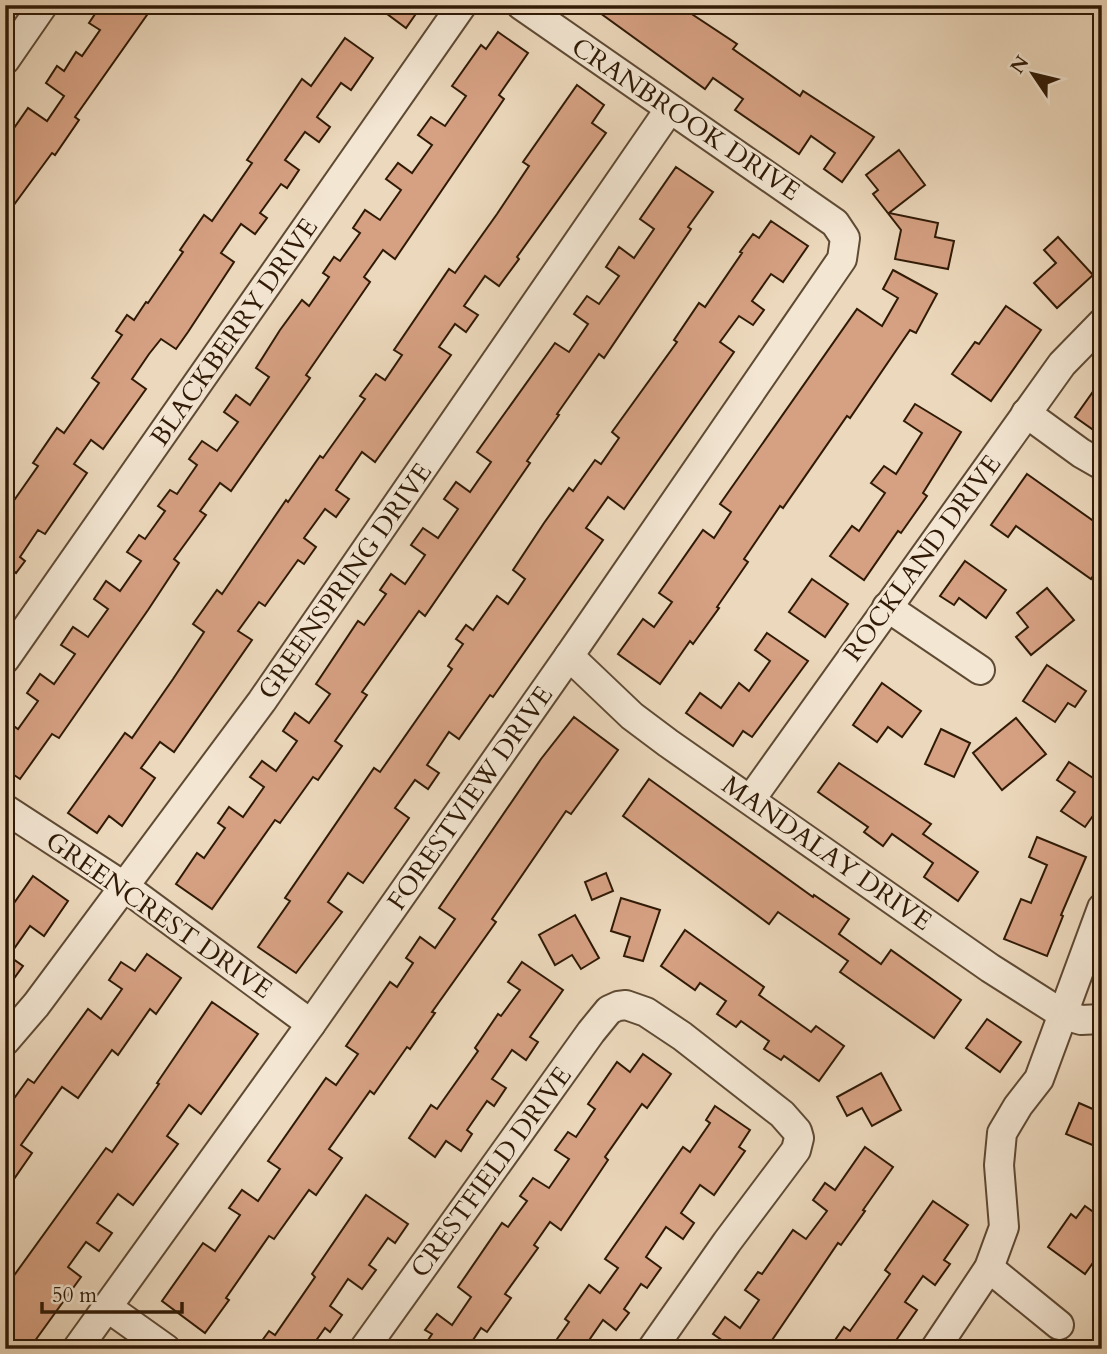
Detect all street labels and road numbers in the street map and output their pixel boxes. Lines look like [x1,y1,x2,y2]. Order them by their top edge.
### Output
street label: CRANBROOK DRIVE [565,29,807,209]
street label: BLACKBERRY DRIVE [142,211,326,453]
street label: ROCKLAND DRIVE [835,448,1009,668]
street label: GREENSPRING DRIVE [250,456,440,706]
street label: FORESTVIEW DRIVE [379,679,561,917]
street label: MANDALAY DRIVE [715,767,939,939]
street label: GREENCREST DRIVE [39,824,279,1006]
street label: CRESTFIELD DRIVE [403,1059,579,1285]

